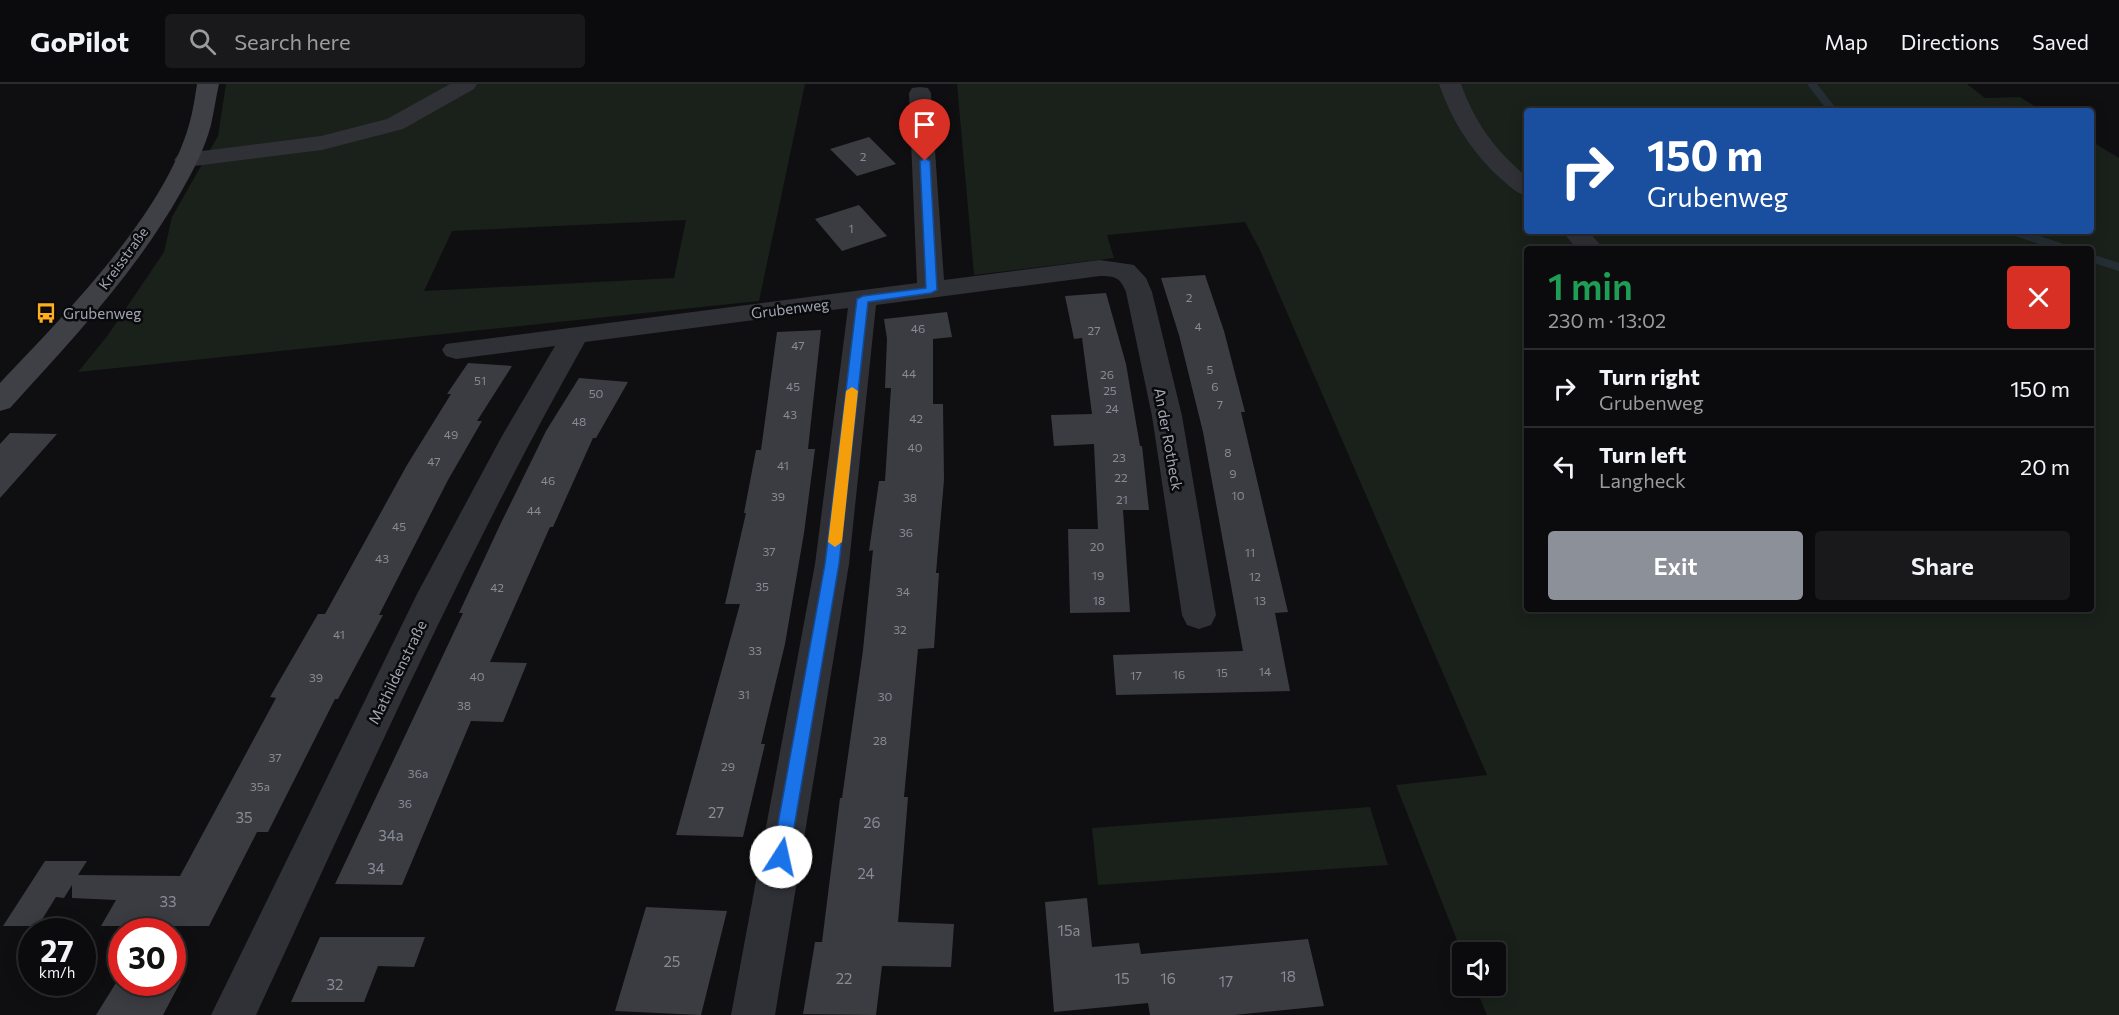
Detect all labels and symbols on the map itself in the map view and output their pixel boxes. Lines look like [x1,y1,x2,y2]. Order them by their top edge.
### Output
pin [899,99,950,161]
house number: 2 [860,149,867,163]
house number: 1 [848,221,854,235]
street label: Kreisstraße [95,224,151,292]
house number: 2 [1186,290,1193,304]
street label: Grubenweg [750,294,830,322]
bus stop icon: Grubenweg [34,301,58,325]
place label: Grubenweg [63,304,141,322]
house number: 4 [1194,319,1202,333]
house number: 46 [911,321,925,335]
house number: 27 [1088,323,1100,337]
house number: 47 [791,338,805,352]
house number: 5 [1207,362,1214,376]
house number: 44 [902,366,916,380]
house number: 26 [1100,367,1114,381]
house number: 51 [474,373,486,387]
house number: 45 [786,379,800,393]
house number: 6 [1211,379,1219,393]
house number: 25 [1103,383,1117,397]
house number: 50 [589,386,604,400]
street label: An der Rotheck [1151,386,1187,492]
house number: 7 [1217,397,1223,411]
house number: 24 [1105,401,1119,415]
house number: 43 [783,407,797,421]
house number: 42 [909,411,923,425]
house number: 48 [572,414,586,428]
house number: 49 [444,427,458,441]
house number: 40 [907,440,923,454]
house number: 8 [1224,445,1232,459]
house number: 23 [1112,450,1126,464]
house number: 47 [427,454,441,468]
house number: 41 [777,458,789,472]
house number: 9 [1229,466,1237,480]
house number: 22 [1114,470,1128,484]
house number: 46 [541,473,555,487]
house number: 10 [1232,488,1245,502]
house number: 39 [771,489,785,503]
house number: 38 [903,490,917,504]
house number: 21 [1116,492,1128,506]
house number: 44 [527,503,541,517]
house number: 45 [392,519,406,533]
house number: 36 [899,525,913,539]
house number: 20 [1090,539,1104,553]
house number: 37 [762,544,776,558]
house number: 11 [1245,545,1255,559]
house number: 43 [375,551,389,565]
house number: 19 [1092,568,1104,582]
house number: 12 [1249,569,1261,583]
house number: 35 [755,579,769,593]
house number: 42 [490,580,504,594]
house number: 34 [896,584,910,598]
house number: 18 [1093,593,1105,607]
house number: 13 [1254,593,1266,607]
street label: Mathildenstraße [364,617,430,727]
house number: 32 [893,622,907,636]
house number: 41 [333,627,345,641]
house number: 33 [748,643,762,657]
house number: 14 [1259,664,1271,678]
house number: 15 [1216,665,1228,679]
house number: 16 [1173,667,1185,681]
house number: 17 [1130,668,1142,682]
house number: 40 [469,669,485,683]
house number: 39 [309,670,323,684]
house number: 31 [738,687,750,701]
house number: 30 [878,689,893,703]
house number: 38 [457,698,471,712]
house number: 28 [873,733,887,747]
house number: 37 [268,750,282,764]
house number: 29 [721,759,735,773]
house number: 36a [408,766,428,780]
house number: 35a [250,779,270,793]
house number: 36 [398,796,412,810]
house number: 27 [708,803,724,821]
house number: 35 [235,808,253,826]
house number: 26 [863,813,881,831]
position arrow [749,825,813,889]
house number: 34a [378,826,404,844]
house number: 34 [367,859,385,877]
house number: 24 [857,864,875,882]
house number: 33 [159,892,177,910]
speed limit sign: 30 [108,918,186,996]
house number: 15a [1058,921,1080,939]
house number: 25 [664,952,680,970]
house number: 18 [1280,967,1296,985]
house number: 22 [836,969,852,987]
house number: 15 [1114,969,1130,987]
house number: 16 [1160,969,1176,987]
house number: 17 [1219,972,1233,990]
house number: 32 [327,975,343,993]

